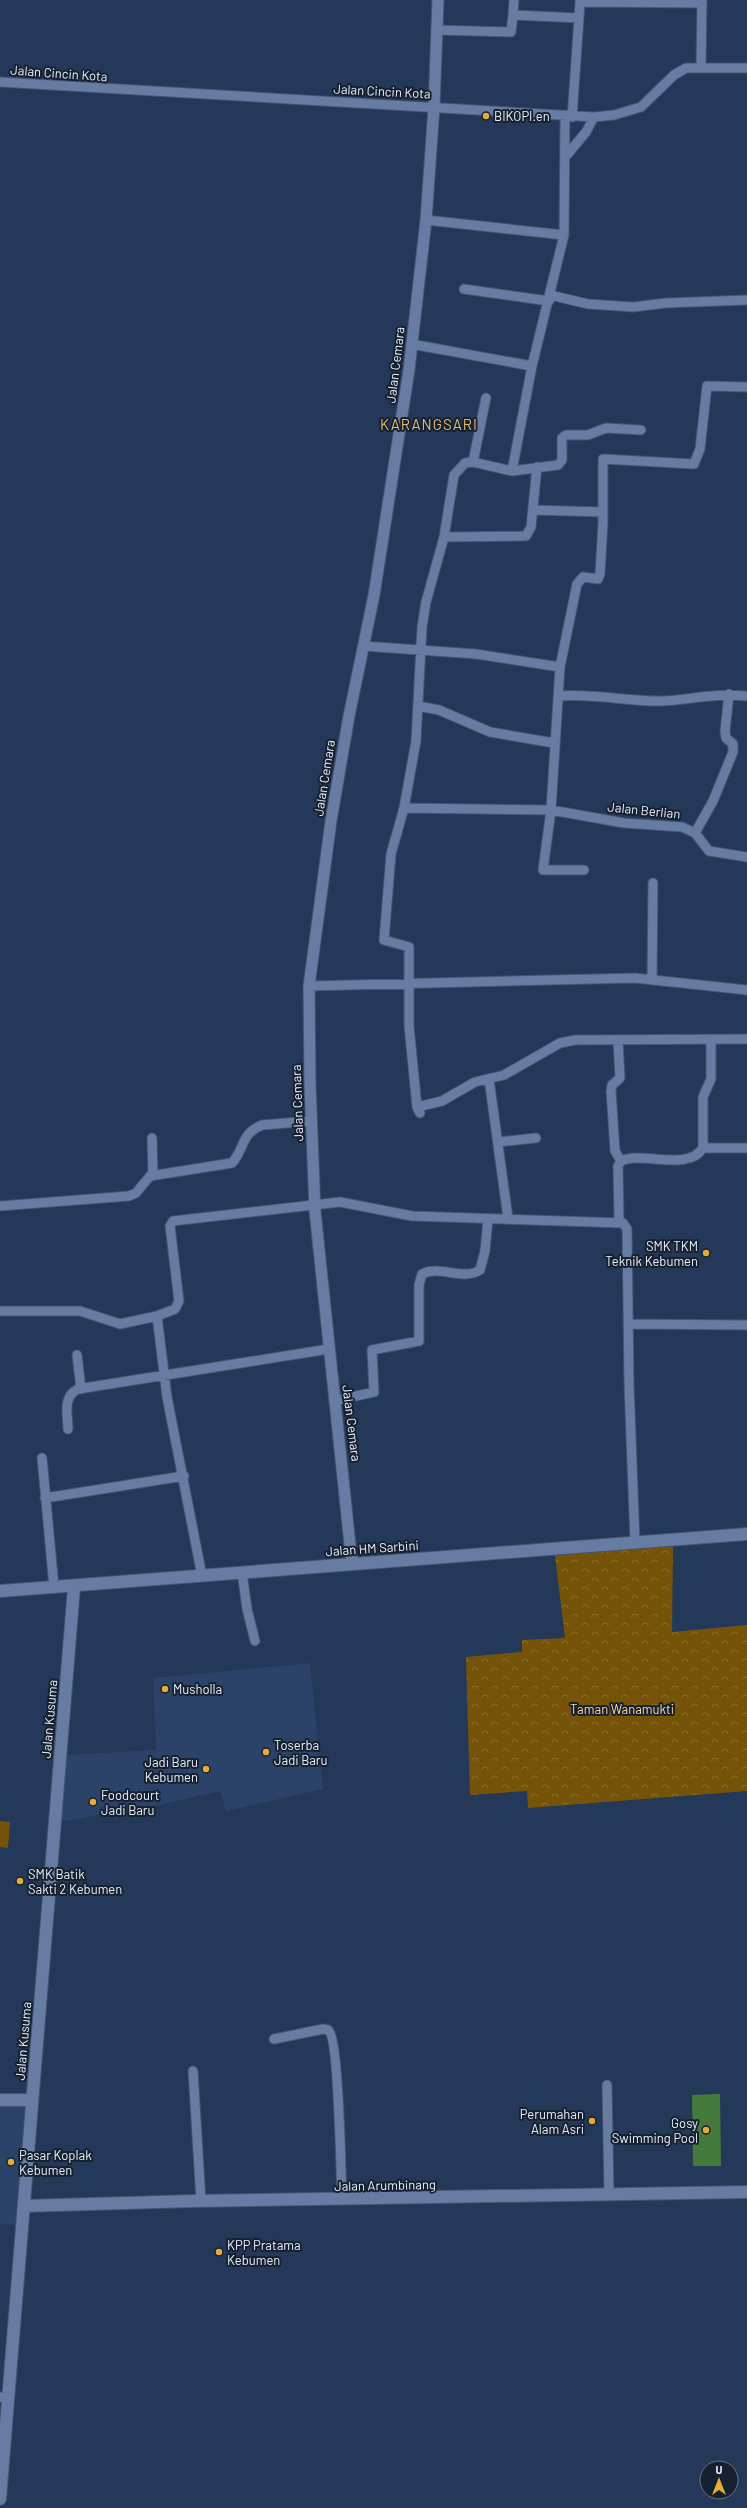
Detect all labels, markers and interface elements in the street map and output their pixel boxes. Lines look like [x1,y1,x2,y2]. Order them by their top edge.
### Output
street label: Jalan Cincin Kota [10,62,108,84]
street label: Jalan Cincin Kota [333,80,431,102]
place label: BIKOPI.en [494,108,550,124]
marker: BIKOPI.en [481,111,491,121]
street label: Jalan Cemara [382,326,408,404]
district label: KARANGSARI [380,415,478,433]
street label: Jalan Cemara [310,739,338,817]
street label: Jalan Berlian [607,798,681,822]
street label: Jalan Cemara [288,1064,306,1142]
place label: SMK TKM Teknik Kebumen [605,1238,698,1269]
marker: SMK TKM Teknik Kebumen [701,1248,711,1258]
street label: Jalan Cemara [339,1384,365,1462]
street label: Jalan HM Sarbini [325,1537,419,1559]
street label: Jalan Kusuma [38,1679,60,1759]
place label: Musholla [173,1681,222,1697]
marker: Musholla [160,1684,170,1694]
park label: Taman Wanamukti [570,1701,674,1717]
place label: Toserba Jadi Baru [274,1737,328,1768]
marker: Toserba Jadi Baru [261,1747,271,1757]
place label: Jadi Baru Kebumen [144,1754,198,1785]
marker: Jadi Baru Kebumen [201,1764,211,1774]
place label: Foodcourt Jadi Baru [101,1787,160,1818]
marker: Foodcourt Jadi Baru [88,1797,98,1807]
place label: SMK Batik Sakti 2 Kebumen [28,1866,122,1897]
marker: SMK Batik Sakti 2 Kebumen [15,1876,25,1886]
street label: Jalan Kusuma [12,2001,34,2081]
place label: Perumahan Alam Asri [520,2106,584,2137]
place label: Gosy Swimming Pool [612,2115,698,2146]
marker: Perumahan Alam Asri [587,2116,597,2126]
marker: Gosy Swimming Pool [701,2125,711,2135]
place label: Pasar Koplak Kebumen [19,2147,92,2178]
marker: Pasar Koplak Kebumen [6,2157,16,2167]
street label: Jalan Arumbinang [334,2176,436,2194]
place label: KPP Pratama Kebumen [227,2237,301,2268]
marker: KPP Pratama Kebumen [214,2247,224,2257]
north arrow [699,2460,739,2500]
text: U [716,2463,723,2476]

